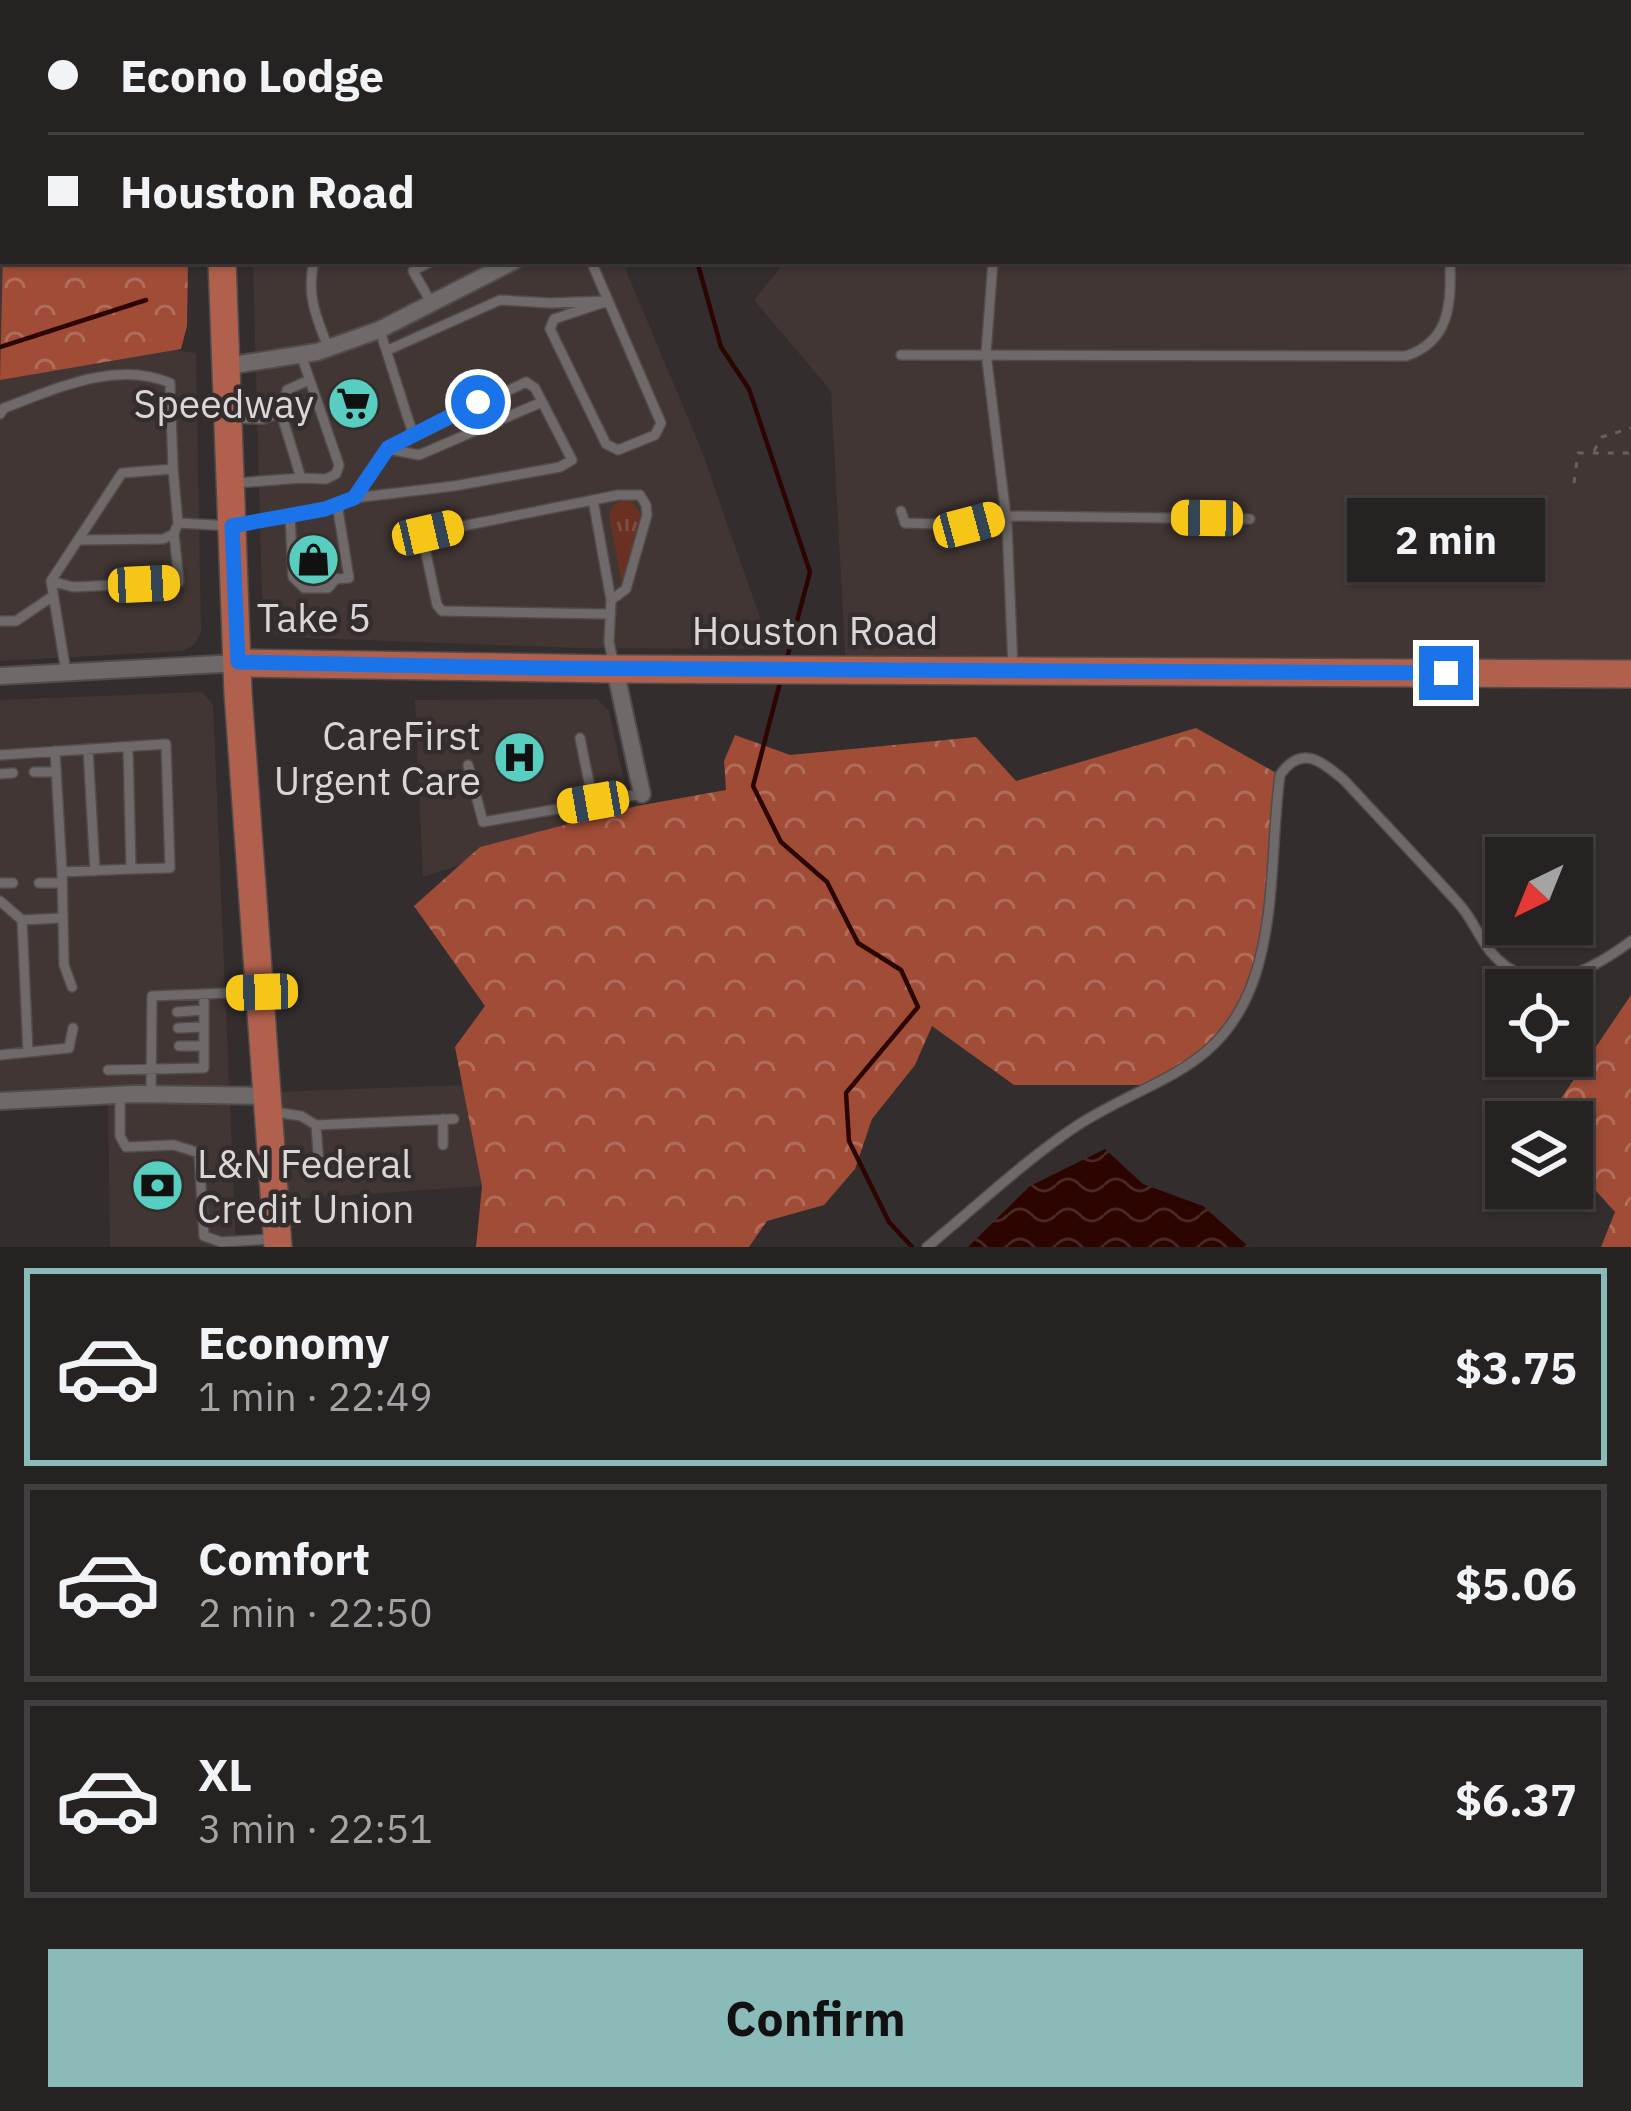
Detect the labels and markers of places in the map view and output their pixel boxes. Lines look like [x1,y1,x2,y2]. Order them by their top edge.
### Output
supermarket icon: Speedway [325,375,381,431]
place label: Speedway [134,378,314,429]
shop icon: Take 5 [286,532,342,588]
place label: Take 5 [257,592,371,643]
place label: CareFirst Urgent Care [274,710,481,806]
hospital icon: CareFirst Urgent Care [492,729,548,785]
place label: L&N Federal Credit Union [197,1138,414,1234]
bank icon: L&N Federal Credit Union [130,1157,186,1213]

